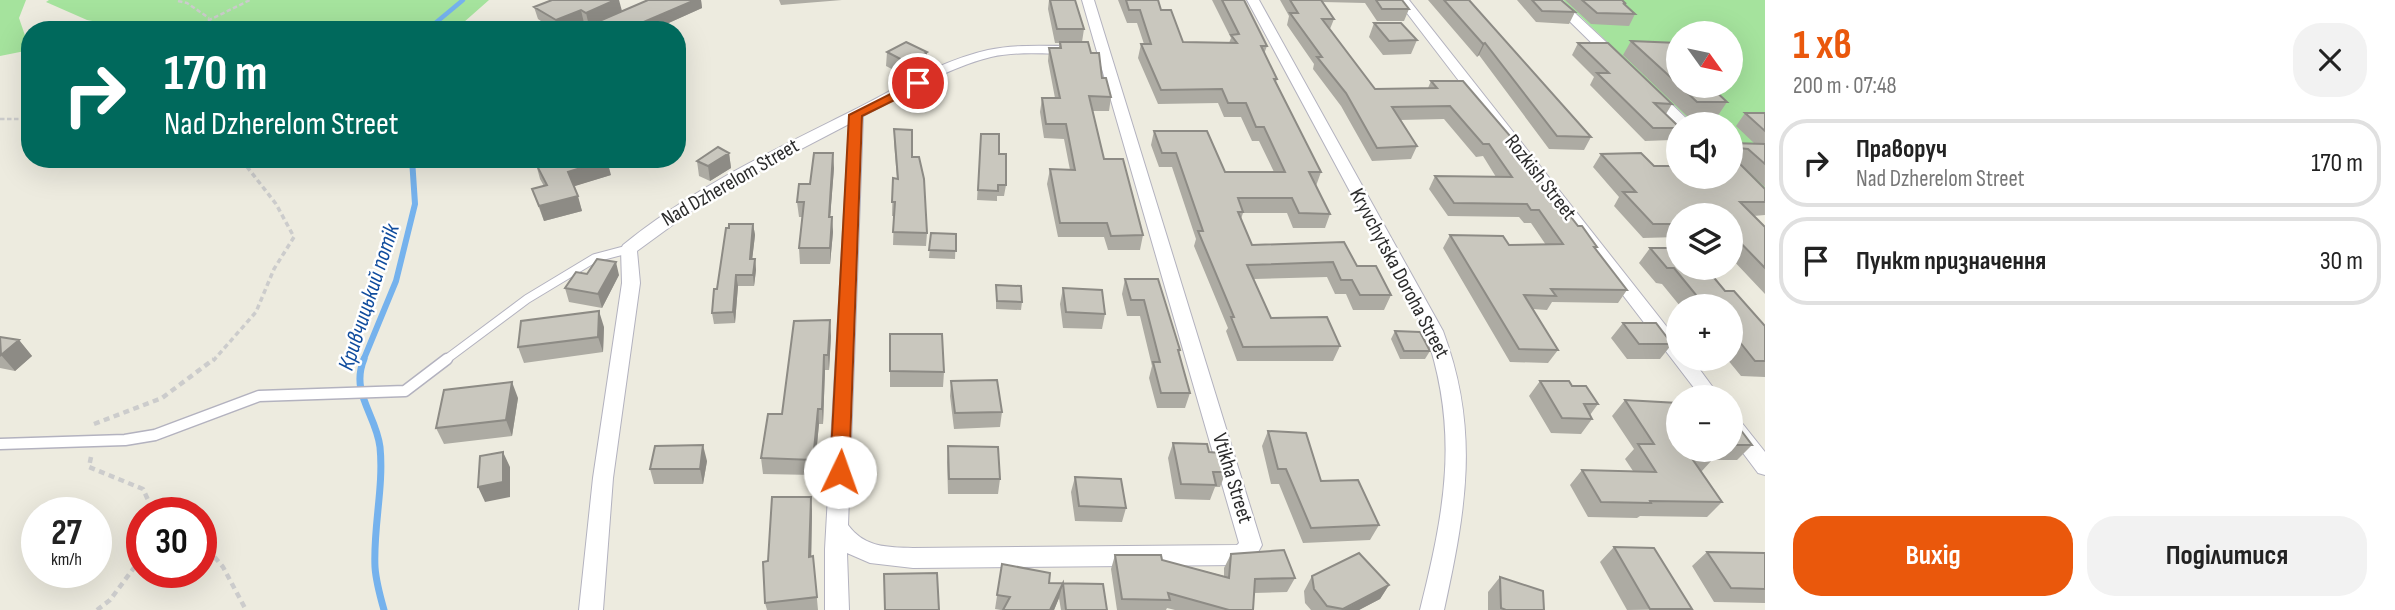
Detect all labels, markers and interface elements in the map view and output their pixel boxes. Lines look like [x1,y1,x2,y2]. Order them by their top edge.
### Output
text: 1 хв [1793,20,1852,71]
north arrow [1666,21,1743,98]
map controls [1666,21,1743,462]
button: close [2293,23,2367,97]
text: 170 m [164,45,268,104]
icon: right [49,49,140,140]
pin [888,53,948,113]
icon: arrive [899,64,937,102]
text: 200 m · 07:48 [1793,72,1897,100]
text: Nad Dzherelom Street [164,105,399,144]
button: sound [1666,112,1743,189]
street label: Rozkish Street [1499,130,1582,225]
street label: Nad Dzherelom Street [657,133,803,232]
text: Праворуч [1856,134,1947,165]
icon: right [1797,144,1835,182]
text: 170 m [2311,148,2363,179]
text: Nad Dzherelom Street [1856,165,2025,193]
street label: Kryvchytska Doroha Street [1344,184,1455,362]
button: layers [1666,203,1743,280]
water label: Кривчицький потік [332,219,406,374]
icon: arrive [1797,242,1835,280]
text: Пункт призначення [1856,246,2046,277]
text: 30 m [2320,246,2363,277]
button: + [1666,294,1743,371]
button: − [1666,385,1743,462]
street label: Vtikha Street [1207,430,1258,526]
position arrow [803,435,877,509]
speed limit sign: 30 [126,497,217,588]
text: 27 [51,512,82,555]
button: Вихід [1793,516,2073,596]
button: Поділитися [2087,516,2367,596]
text: km/h [51,549,82,570]

